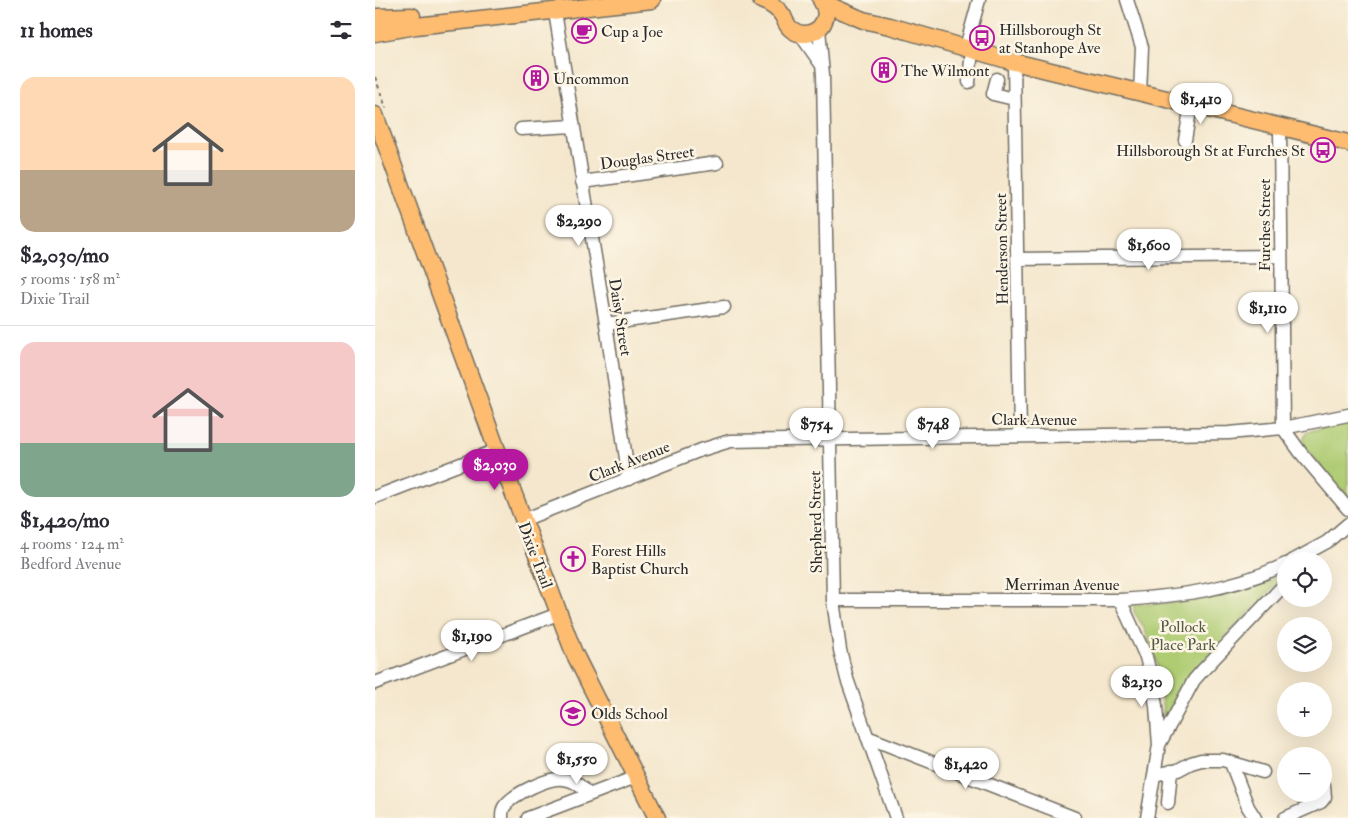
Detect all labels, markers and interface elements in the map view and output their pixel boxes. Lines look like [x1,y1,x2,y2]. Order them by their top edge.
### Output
icon: filters [327,16,355,44]
text: 11 homes [20,17,93,44]
cafe icon: Cup a Joe [571,18,597,44]
place label: Hillsborough St at Stanhope Ave [999,20,1101,59]
place label: Cup a Joe [601,22,663,43]
bus stop icon: Hillsborough St at Stanhope Ave [969,25,995,51]
building icon: The Wilmont [871,57,897,83]
place label: The Wilmont [901,61,989,81]
building icon: Uncommon [523,65,549,91]
place label: Uncommon [553,69,629,89]
pin: $1,410 [1160,82,1242,125]
text: $1,410 [1180,89,1222,109]
icon: home [143,109,233,199]
bus stop icon: Hillsborough St at Furches St [1310,137,1336,163]
street label: Douglas Street [599,141,696,175]
place label: Hillsborough St at Furches St [1116,141,1305,161]
street label: Furches Street [1255,179,1275,271]
street label: Henderson Street [991,193,1013,305]
pin: $2,290 [538,204,620,247]
text: $2,290 [556,211,602,231]
pin: $1,600 [1108,228,1190,271]
text: $1,600 [1127,235,1171,255]
text: $2,030/mo [20,242,109,269]
text: 5 rooms · 158 m² [20,269,120,289]
street label: Daisy Street [604,277,636,357]
text: Dixie Trail [20,289,90,309]
pin: $1,110 [1227,292,1309,334]
text: $1,110 [1249,298,1287,318]
icon: home [143,375,233,465]
pin: $754 [786,408,846,450]
pin: $748 [903,408,963,450]
street label: Clark Avenue [991,410,1077,430]
text: $754 [800,414,832,434]
text: $748 [917,414,949,434]
street label: Clark Avenue [586,436,673,487]
pin: $2,030 [454,448,536,491]
text: $2,030 [473,455,517,475]
street label: Shepherd Street [805,470,828,574]
text: $1,420/mo [20,507,109,534]
street label: Dixie Trail [513,519,557,591]
text: 4 rooms · 124 m² [20,534,124,554]
place label: Forest Hills Baptist Church [591,541,689,580]
church icon: Forest Hills Baptist Church [560,546,586,572]
map controls [1277,552,1332,802]
button: locate [1277,552,1332,607]
text: Bedford Avenue [20,554,121,574]
street label: Merriman Avenue [1004,575,1120,595]
park label: Pollock Place Park [1150,617,1216,655]
button: layers [1277,617,1332,672]
pin: $1,190 [431,620,513,662]
text: $1,190 [452,626,492,646]
pin: $2,130 [1101,666,1183,708]
text: $2,130 [1121,672,1163,692]
button: + [1277,682,1332,737]
school or university icon: Olds School [560,700,586,726]
place label: Olds School [591,704,668,724]
pin: $1,550 [536,742,618,785]
button: − [1277,747,1332,802]
pin: $1,420 [925,748,1007,790]
text: $1,550 [557,749,597,769]
text: $1,420 [944,754,988,774]

